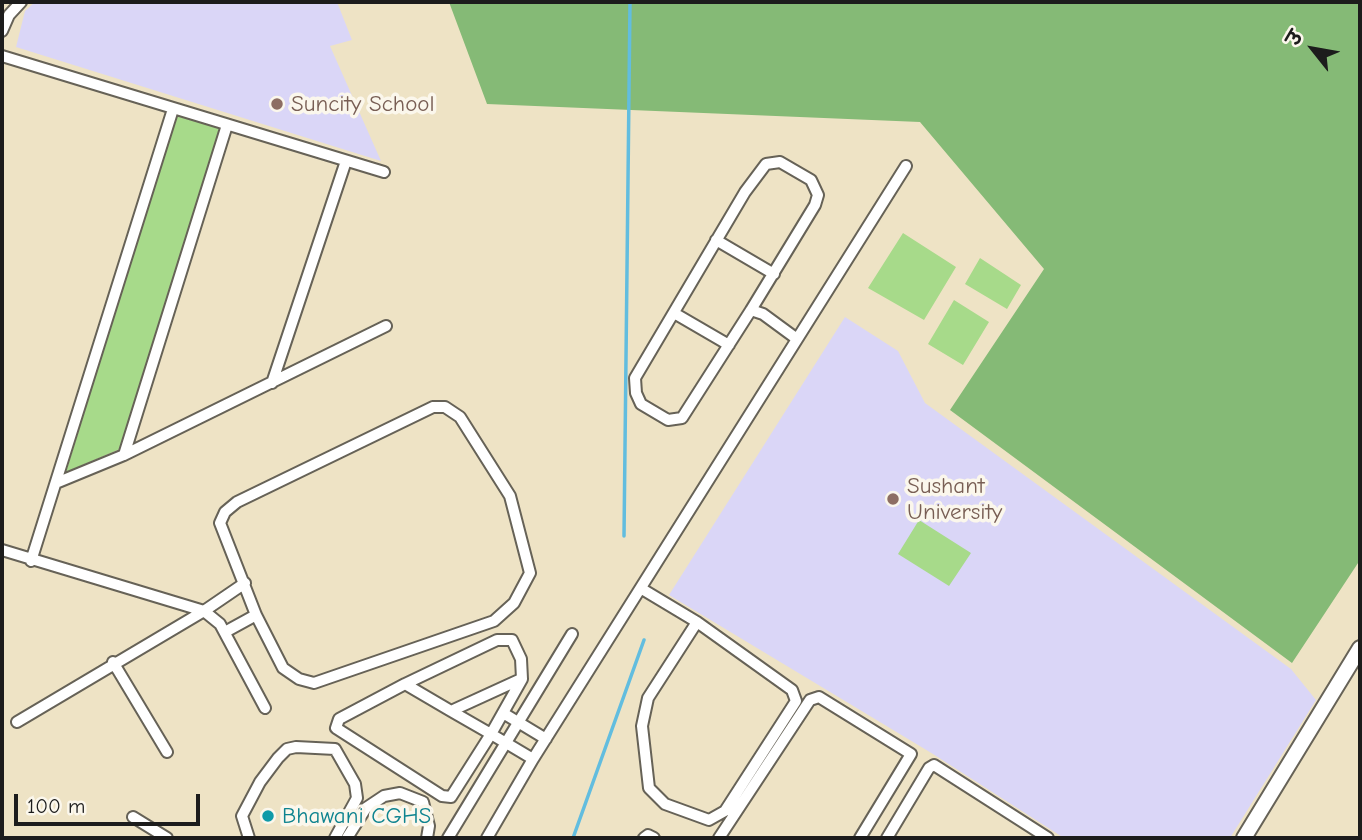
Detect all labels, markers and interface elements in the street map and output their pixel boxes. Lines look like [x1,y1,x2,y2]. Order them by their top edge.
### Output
north arrow [1278,14,1348,84]
text: उ [1282,27,1308,49]
place label: Suncity School [291,90,434,118]
marker: Suncity School [269,96,285,112]
place label: Sushant University [907,472,1002,526]
marker: Sushant University [885,491,901,507]
scale bar [18,780,203,824]
text: 100 m [27,794,85,818]
place label: Bhawani CGHS [282,802,431,830]
marker: Bhawani CGHS [260,808,276,824]

